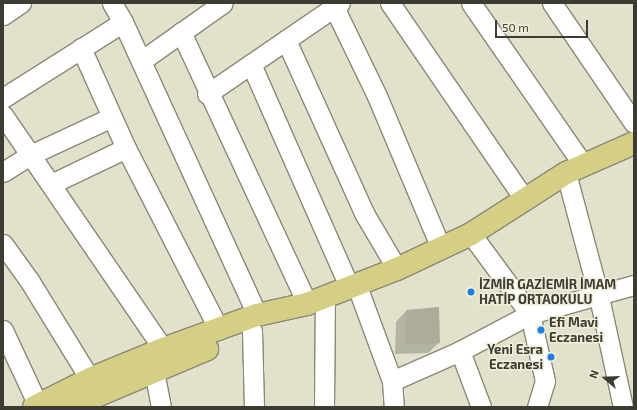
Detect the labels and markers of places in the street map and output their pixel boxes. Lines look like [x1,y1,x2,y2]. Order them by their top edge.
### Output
place label: İZMİR GAZİEMİR İMAM HATİP ORTAOKULU [479,277,616,308]
marker: İZMİR GAZİEMİR İMAM HATİP ORTAOKULU [466,287,476,297]
place label: Efi Mavi Eczanesi [549,315,603,346]
marker: Efi Mavi Eczanesi [536,325,546,335]
place label: Yeni Esra Eczanesi [487,342,543,373]
marker: Yeni Esra Eczanesi [546,352,556,362]

